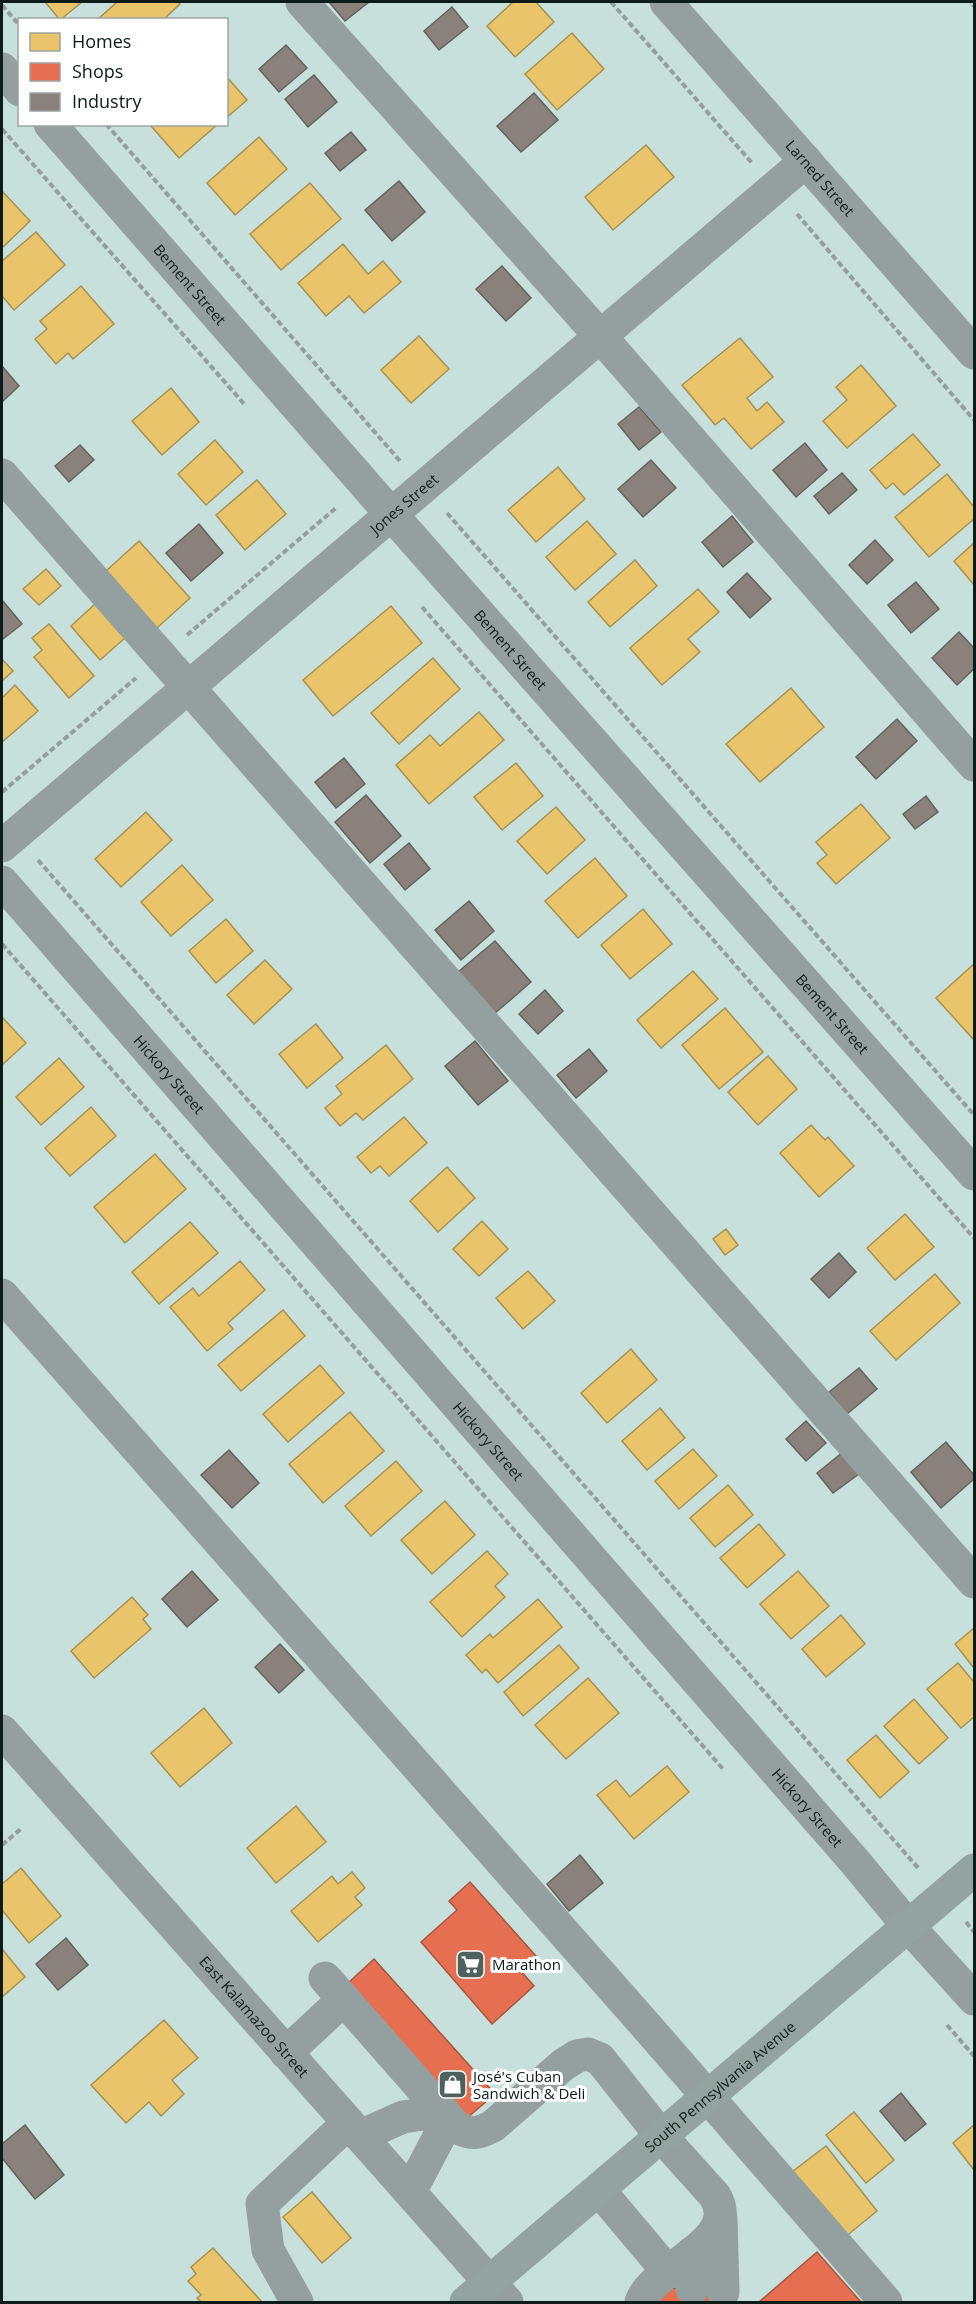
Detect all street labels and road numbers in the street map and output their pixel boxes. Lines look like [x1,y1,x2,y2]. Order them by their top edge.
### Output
street label: Larned Street [781,136,859,220]
street label: Bement Street [149,240,231,329]
street label: Jones Street [364,469,442,540]
street label: Bement Street [470,605,552,694]
street label: Bement Street [792,969,873,1058]
street label: Hickory Street [130,1031,209,1118]
street label: Hickory Street [449,1397,528,1485]
street label: Hickory Street [768,1764,848,1851]
street label: East Kalamazoo Street [195,1951,314,2081]
street label: South Pennsylvania Avenue [640,2016,800,2156]

